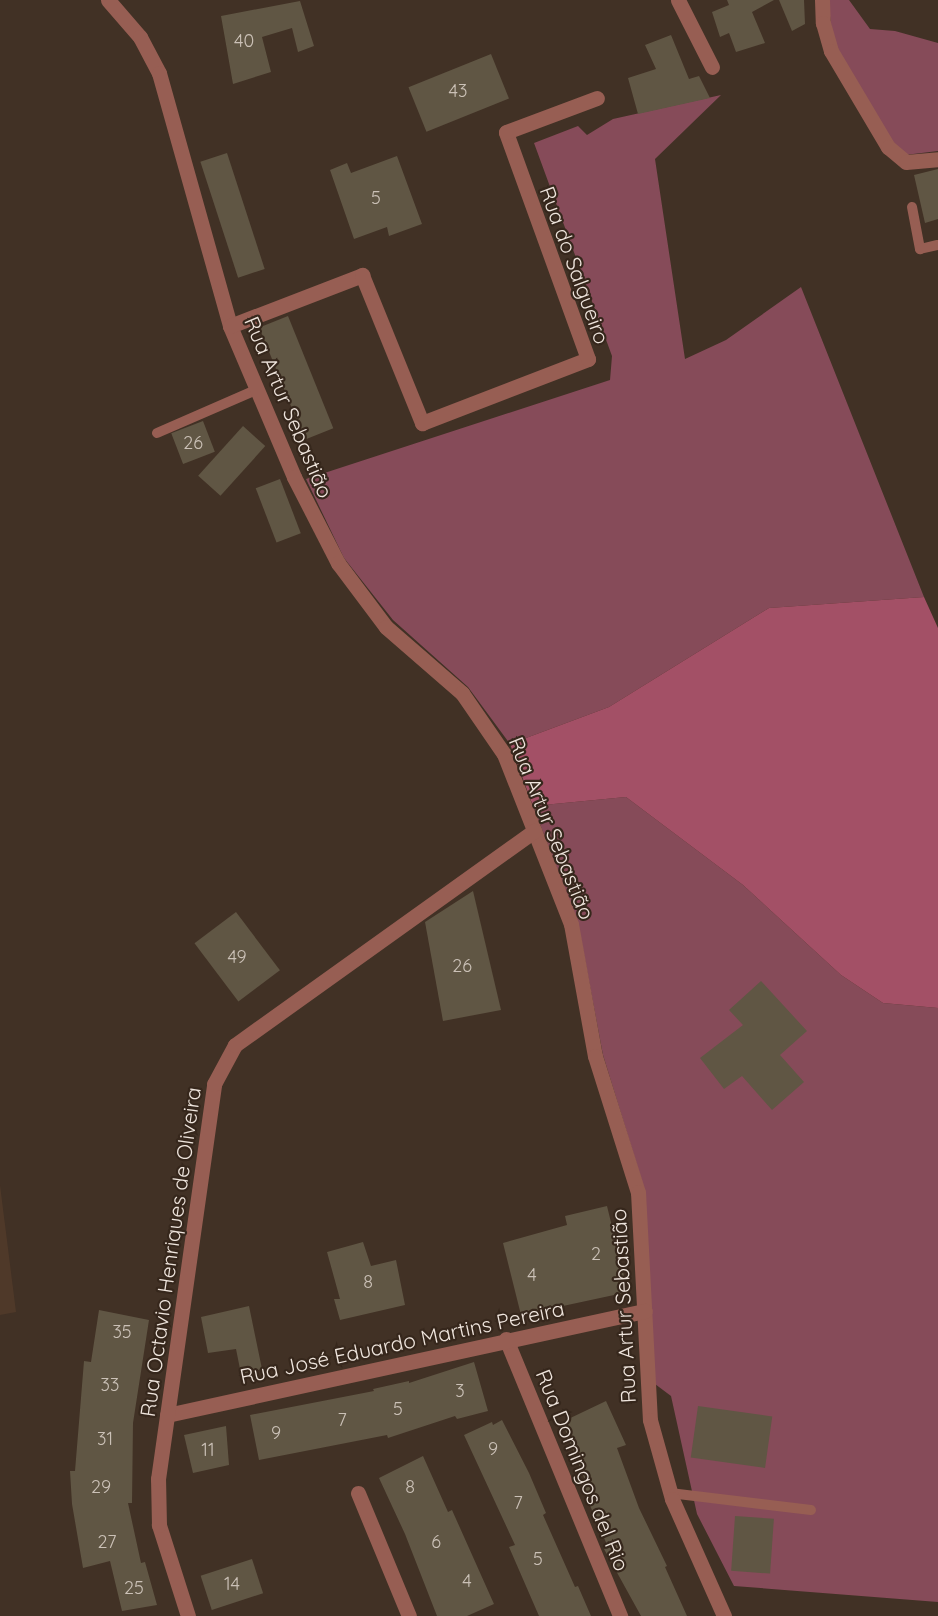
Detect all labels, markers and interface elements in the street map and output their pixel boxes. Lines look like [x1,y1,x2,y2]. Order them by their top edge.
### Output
house number: 40 [234,30,254,52]
house number: 43 [449,80,467,102]
street label: Rua do Salgueiro [535,183,615,347]
house number: 5 [371,187,381,209]
street label: Rua Artur Sebastião [239,312,339,502]
house number: 26 [183,432,203,454]
street label: Rua Artur Sebastião [504,733,600,923]
house number: 49 [227,946,247,968]
house number: 26 [452,955,472,977]
street label: Rua Octavio Henriques de Oliveira [134,1086,206,1418]
street label: Rua Artur Sebastião [605,1208,641,1404]
house number: 2 [591,1243,601,1265]
house number: 4 [527,1264,537,1286]
house number: 8 [363,1271,373,1293]
street label: Rua José Eduardo Martins Pereira [238,1295,566,1389]
house number: 35 [112,1321,132,1343]
street label: Rua Domingos del Rio [531,1365,635,1575]
house number: 33 [101,1374,119,1396]
house number: 3 [455,1380,465,1402]
house number: 5 [393,1398,403,1420]
house number: 7 [337,1409,347,1431]
house number: 9 [271,1422,281,1444]
house number: 31 [97,1428,113,1450]
house number: 9 [488,1438,498,1460]
house number: 11 [201,1439,215,1461]
house number: 29 [91,1476,111,1498]
house number: 8 [405,1476,415,1498]
house number: 7 [513,1492,523,1514]
house number: 27 [98,1531,116,1553]
house number: 6 [431,1531,441,1553]
house number: 5 [533,1548,543,1570]
house number: 4 [462,1570,472,1592]
house number: 14 [224,1573,240,1595]
house number: 25 [124,1577,144,1599]

